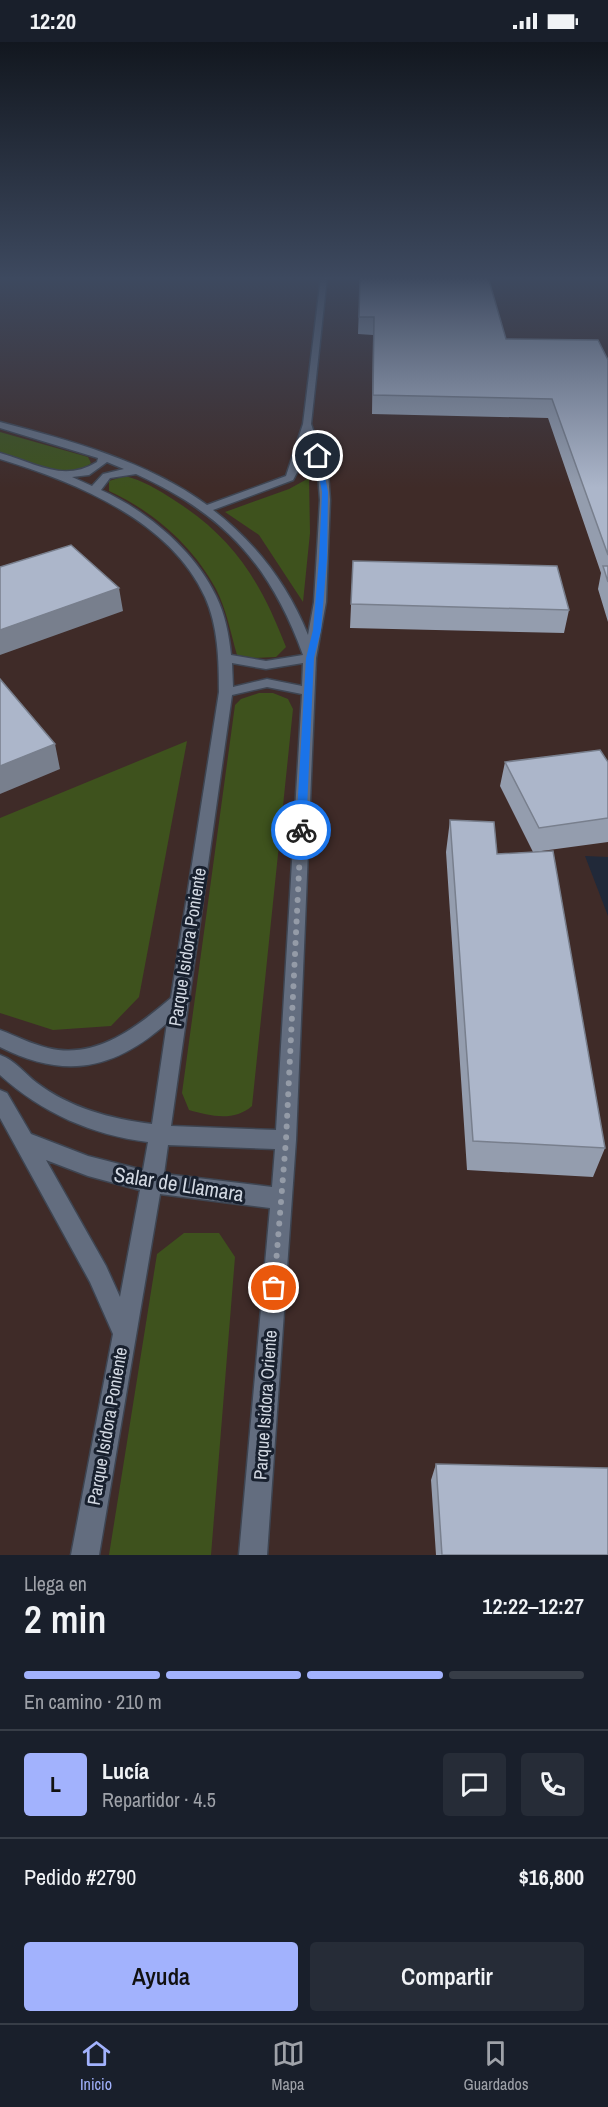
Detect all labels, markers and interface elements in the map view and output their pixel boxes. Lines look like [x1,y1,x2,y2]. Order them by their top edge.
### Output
text: 12:20 [30,6,76,36]
pin [292,430,343,481]
icon: home [301,439,334,472]
courier [271,800,331,860]
icon: bike [285,814,318,847]
street label: Parque Isidora Poniente [162,866,212,1028]
street label: Salar de Llamara [112,1159,246,1209]
pin [248,1262,299,1313]
icon: bag [257,1271,290,1304]
street label: Parque Isidora Oriente [247,1329,283,1481]
street label: Parque Isidora Poniente [81,1345,133,1507]
text: Llega en [24,1570,87,1597]
text: 12:22–12:27 [482,1591,584,1621]
text: 2 min [24,1593,106,1645]
text: En camino · 210 m [24,1688,162,1715]
button: chat [443,1753,506,1816]
button: phone [521,1753,584,1816]
text: Lucía [102,1756,149,1786]
text: L [50,1769,61,1799]
text: Repartidor · 4.5 [102,1786,216,1813]
text: Pedido #2790 [24,1862,136,1892]
text: $16,800 [519,1862,584,1892]
button: Ayuda [24,1942,298,2011]
button: Compartir [310,1942,584,2011]
tab: Inicio [80,2037,113,2095]
tab: Mapa [272,2037,305,2095]
tab: Guardados [464,2037,528,2095]

